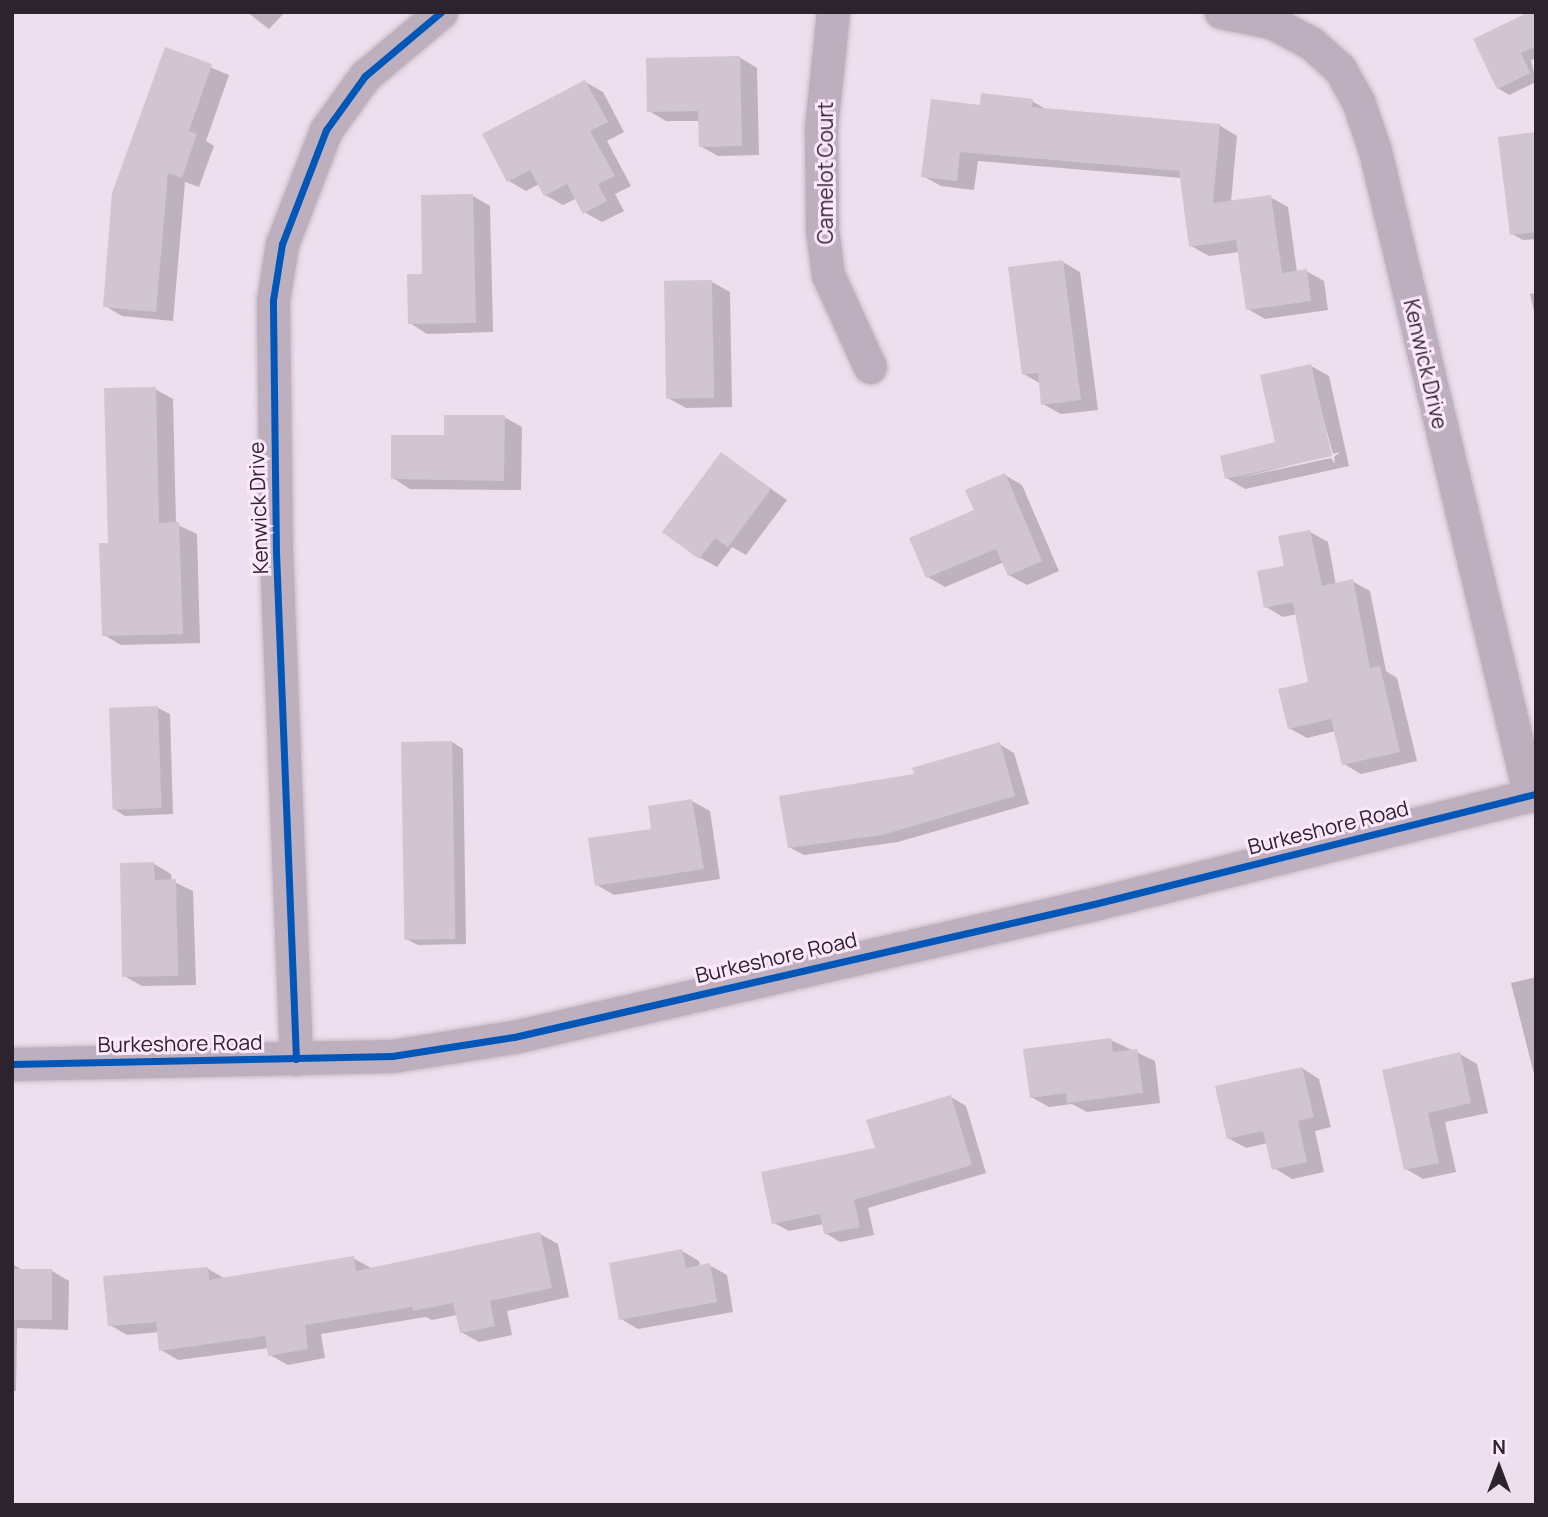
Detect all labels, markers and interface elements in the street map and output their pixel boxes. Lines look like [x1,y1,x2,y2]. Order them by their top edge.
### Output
street label: Camelot Court [812,102,838,244]
street label: Kenwick Drive [1399,297,1453,431]
street label: Kenwick Drive [243,441,273,575]
street label: Burkeshore Road [1245,795,1411,859]
street label: Burkeshore Road [693,926,859,988]
street label: Burkeshore Road [97,1029,263,1057]
north arrow [1464,1433,1534,1503]
text: N [1492,1434,1506,1460]

